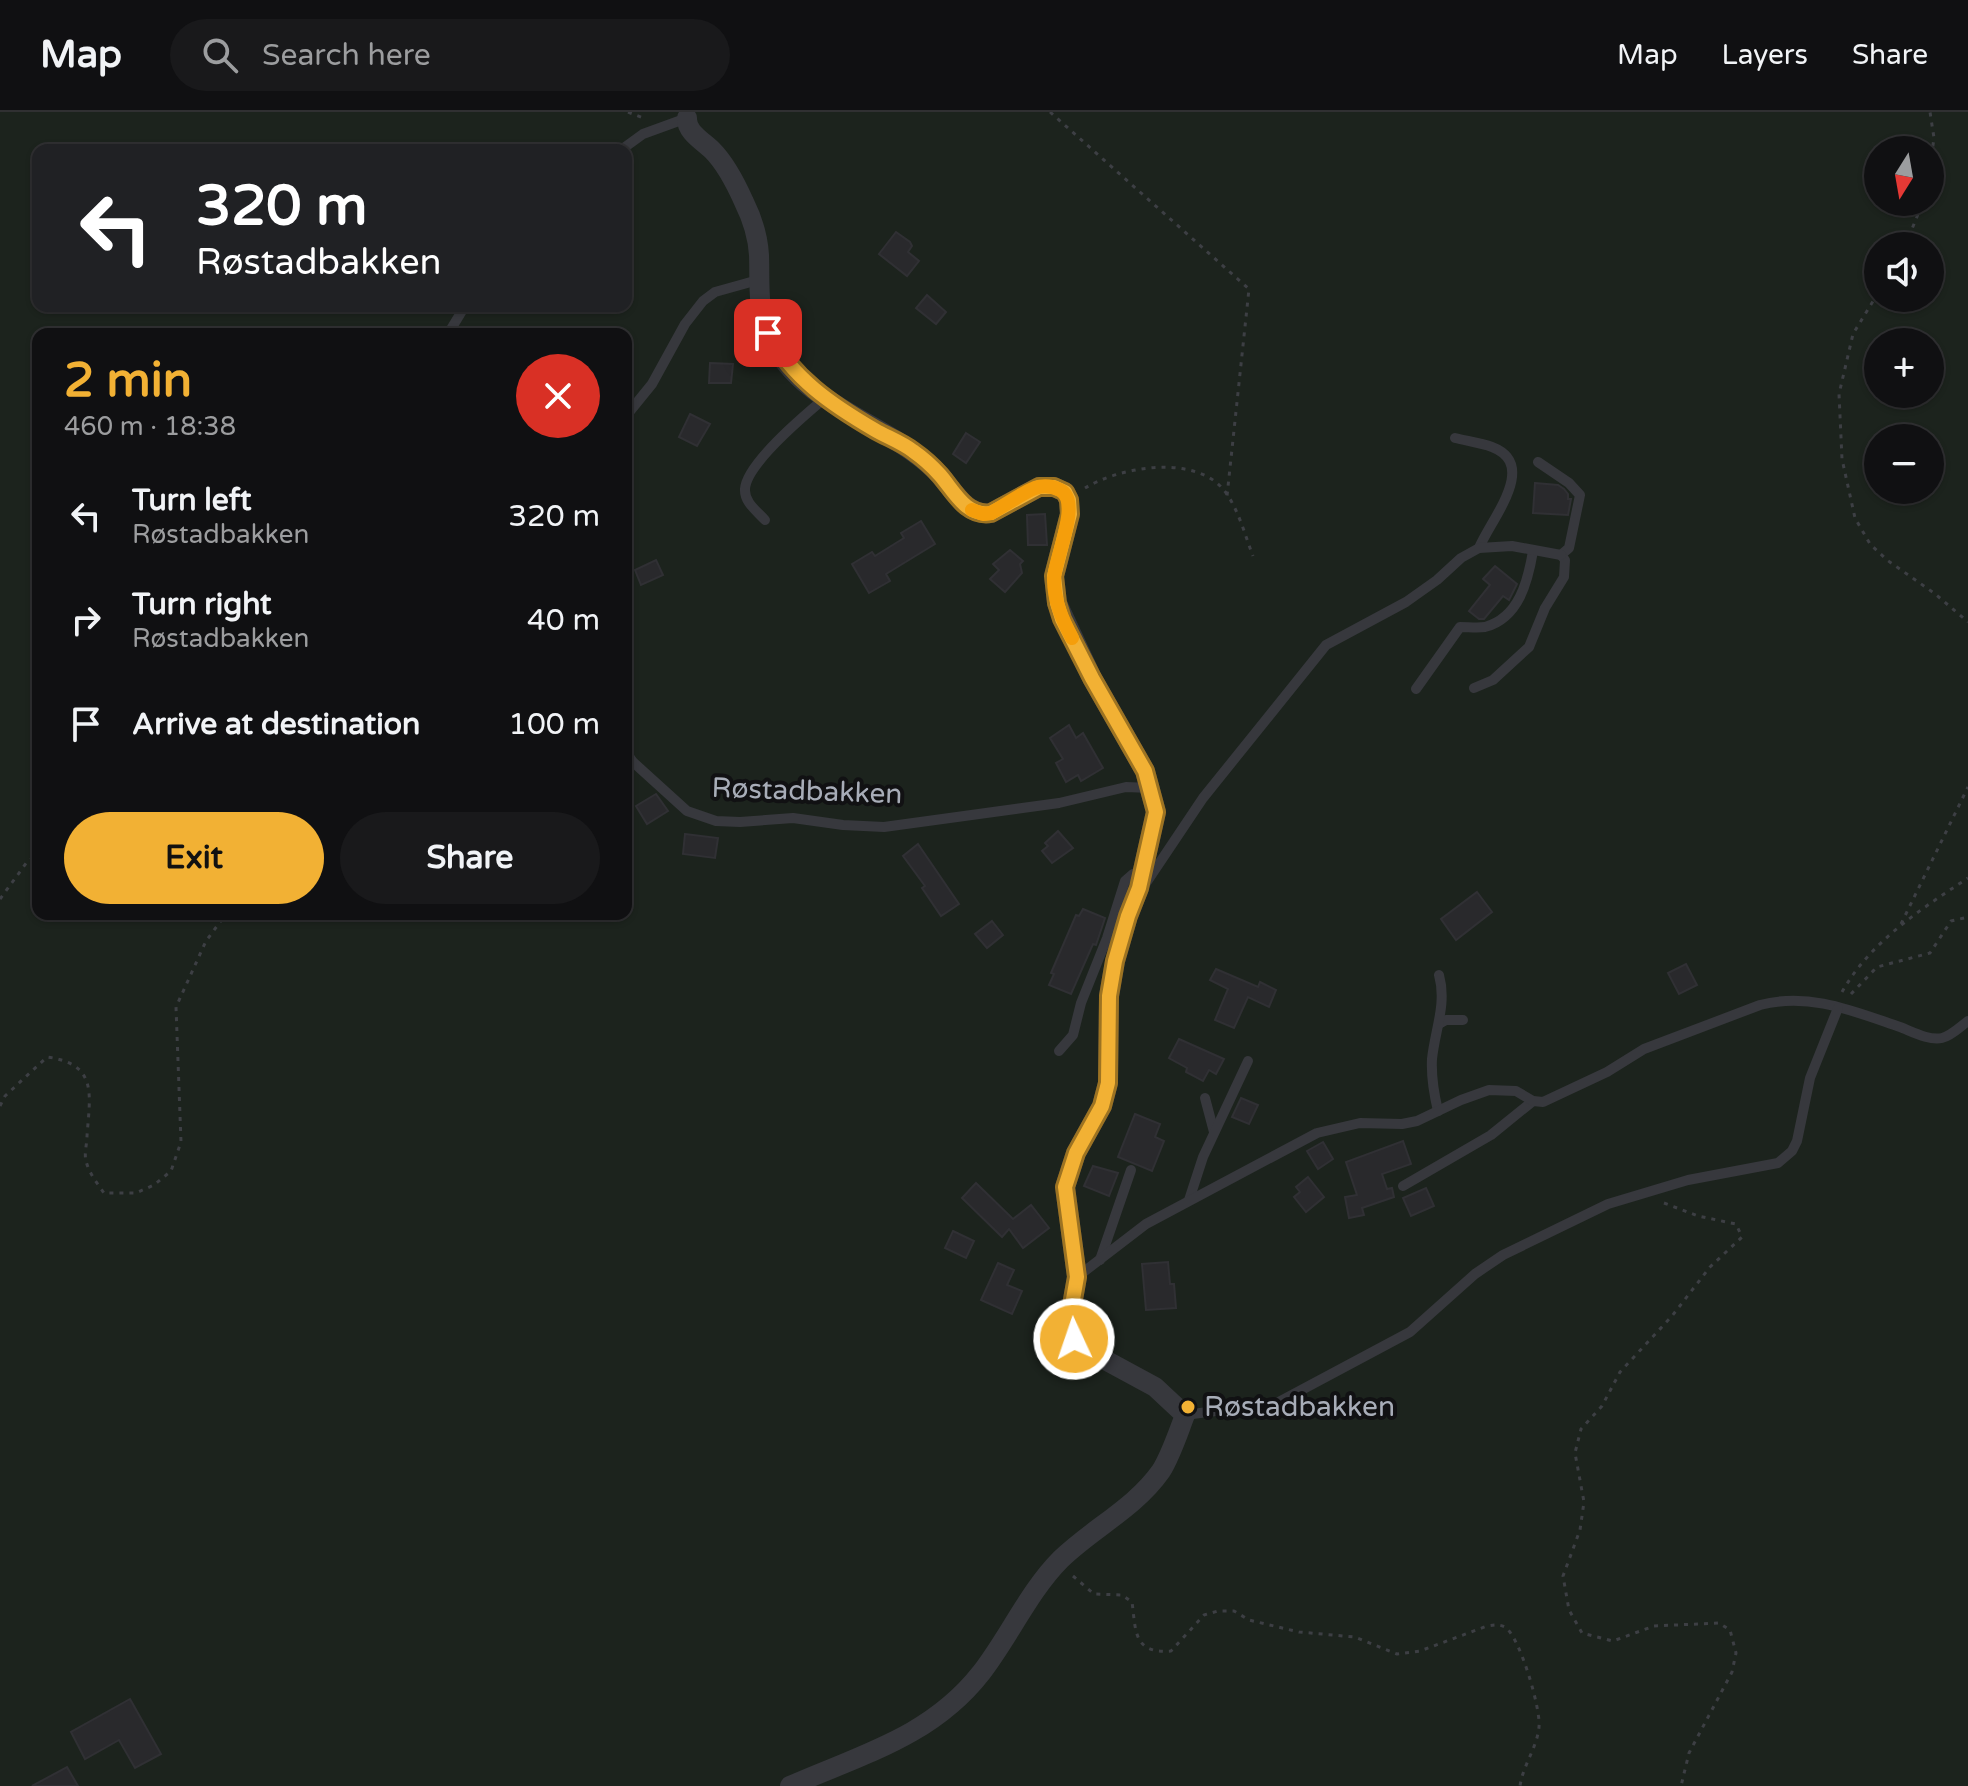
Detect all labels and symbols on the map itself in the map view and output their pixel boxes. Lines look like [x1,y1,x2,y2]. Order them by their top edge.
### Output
north arrow [1864,136,1944,216]
pin [734,299,802,367]
street label: Røstadbakken [711,771,903,811]
position arrow [1032,1297,1116,1381]
place label: Røstadbakken [1204,1390,1395,1424]
marker: Røstadbakken [1179,1398,1197,1416]

